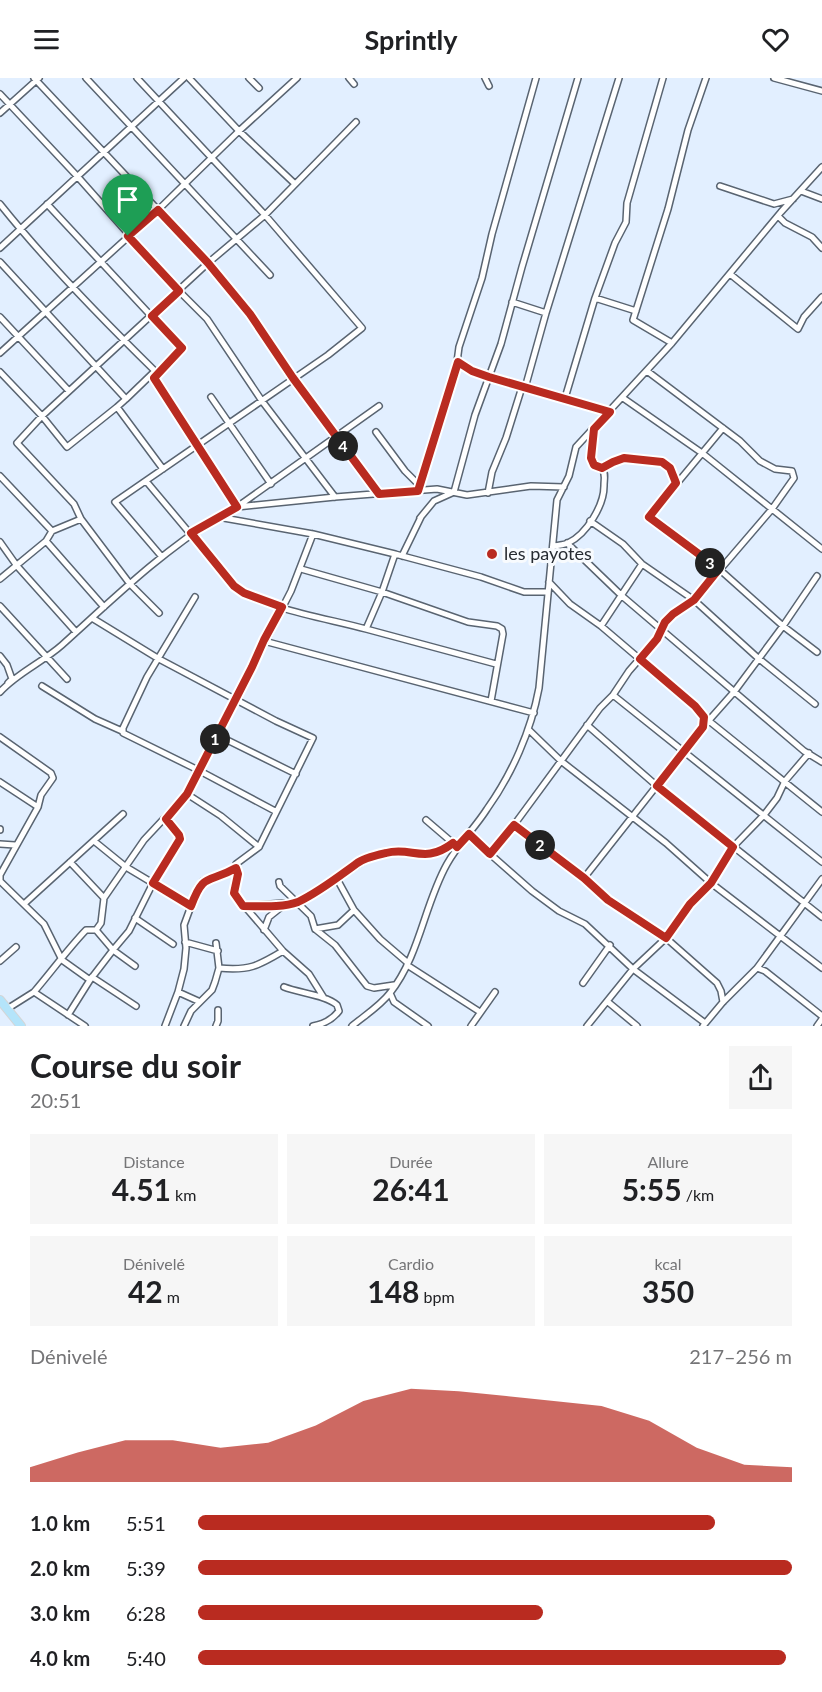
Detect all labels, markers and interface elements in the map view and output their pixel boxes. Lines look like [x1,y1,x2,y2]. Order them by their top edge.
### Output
icon: menu [30,23,63,56]
text: Sprintly [365,23,457,56]
icon: heart [759,23,792,56]
pin [102,174,153,236]
icon: arrive [111,183,144,216]
pin: 4 [328,431,358,461]
text: 4 [338,436,348,455]
place label: les payotes [504,542,592,564]
marker: les payotes [485,547,499,561]
pin: 3 [695,548,725,578]
text: 3 [705,553,715,572]
pin: 1 [200,724,230,754]
text: 1 [210,729,220,748]
pin: 2 [525,830,555,860]
text: 2 [535,835,545,854]
text: Course du soir [30,1045,241,1085]
button: share [729,1046,792,1109]
text: 20:51 [30,1088,81,1112]
text: Distance [123,1152,185,1171]
text: Durée [389,1152,433,1171]
text: Allure [647,1152,689,1171]
text: 4.51 [112,1171,171,1207]
text: 26:41 [372,1171,450,1207]
text: 5:55 [622,1171,682,1207]
text: km [171,1185,196,1204]
text: /km [682,1185,714,1204]
text: Dénivelé [123,1254,185,1273]
text: Cardio [388,1254,434,1273]
text: kcal [654,1254,682,1273]
text: 42 [128,1273,163,1309]
text: 148 [367,1273,420,1309]
text: 350 [642,1273,694,1309]
text: m [163,1287,180,1306]
text: bpm [420,1287,455,1306]
text: Dénivelé [30,1344,107,1368]
text: 217–256 m [689,1344,792,1368]
text: 1.0 km [30,1511,90,1535]
text: 5:51 [126,1511,166,1535]
text: 2.0 km [30,1556,90,1580]
text: 5:39 [126,1556,166,1580]
text: 3.0 km [30,1601,90,1625]
text: 6:28 [126,1601,166,1625]
text: 4.0 km [30,1646,90,1670]
text: 5:40 [126,1646,166,1670]

